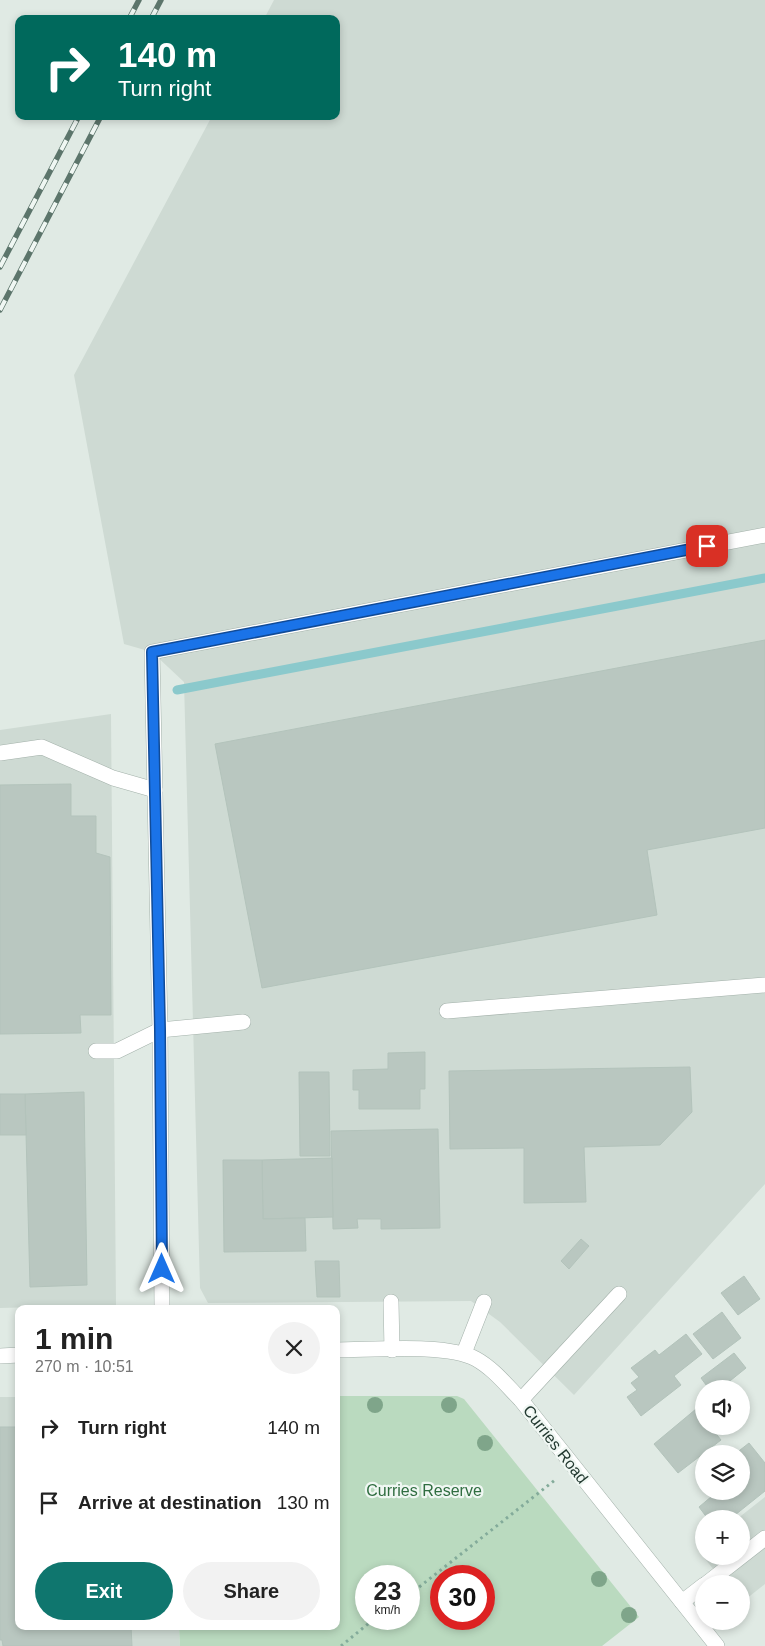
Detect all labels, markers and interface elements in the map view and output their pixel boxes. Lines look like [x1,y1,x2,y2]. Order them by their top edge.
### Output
icon: right [35,35,100,100]
text: 140 m [118,35,217,74]
text: Turn right [118,76,211,101]
pin [686,525,728,567]
icon: arrive [693,532,721,560]
position arrow [135,1242,187,1294]
text: 1 min [35,1322,113,1355]
button: close [268,1322,320,1374]
text: 270 m · 10:51 [35,1358,134,1375]
map controls [695,1380,750,1630]
button: sound [695,1380,750,1435]
street label: Curries Road [520,1402,591,1487]
icon: right [35,1414,63,1442]
text: Turn right [78,1417,166,1438]
text: 140 m [267,1417,320,1438]
button: layers [695,1445,750,1500]
park label: Curries Reserve [366,1482,482,1499]
icon: arrive [35,1489,63,1517]
text: Arrive at destination [78,1492,262,1513]
text: 130 m [277,1492,330,1513]
button: + [695,1510,750,1565]
button: Exit [35,1562,173,1620]
button: Share [183,1562,320,1620]
speed limit sign: 30 [430,1565,495,1630]
button: − [695,1575,750,1630]
text: 23 [374,1577,401,1605]
text: km/h [374,1603,401,1617]

